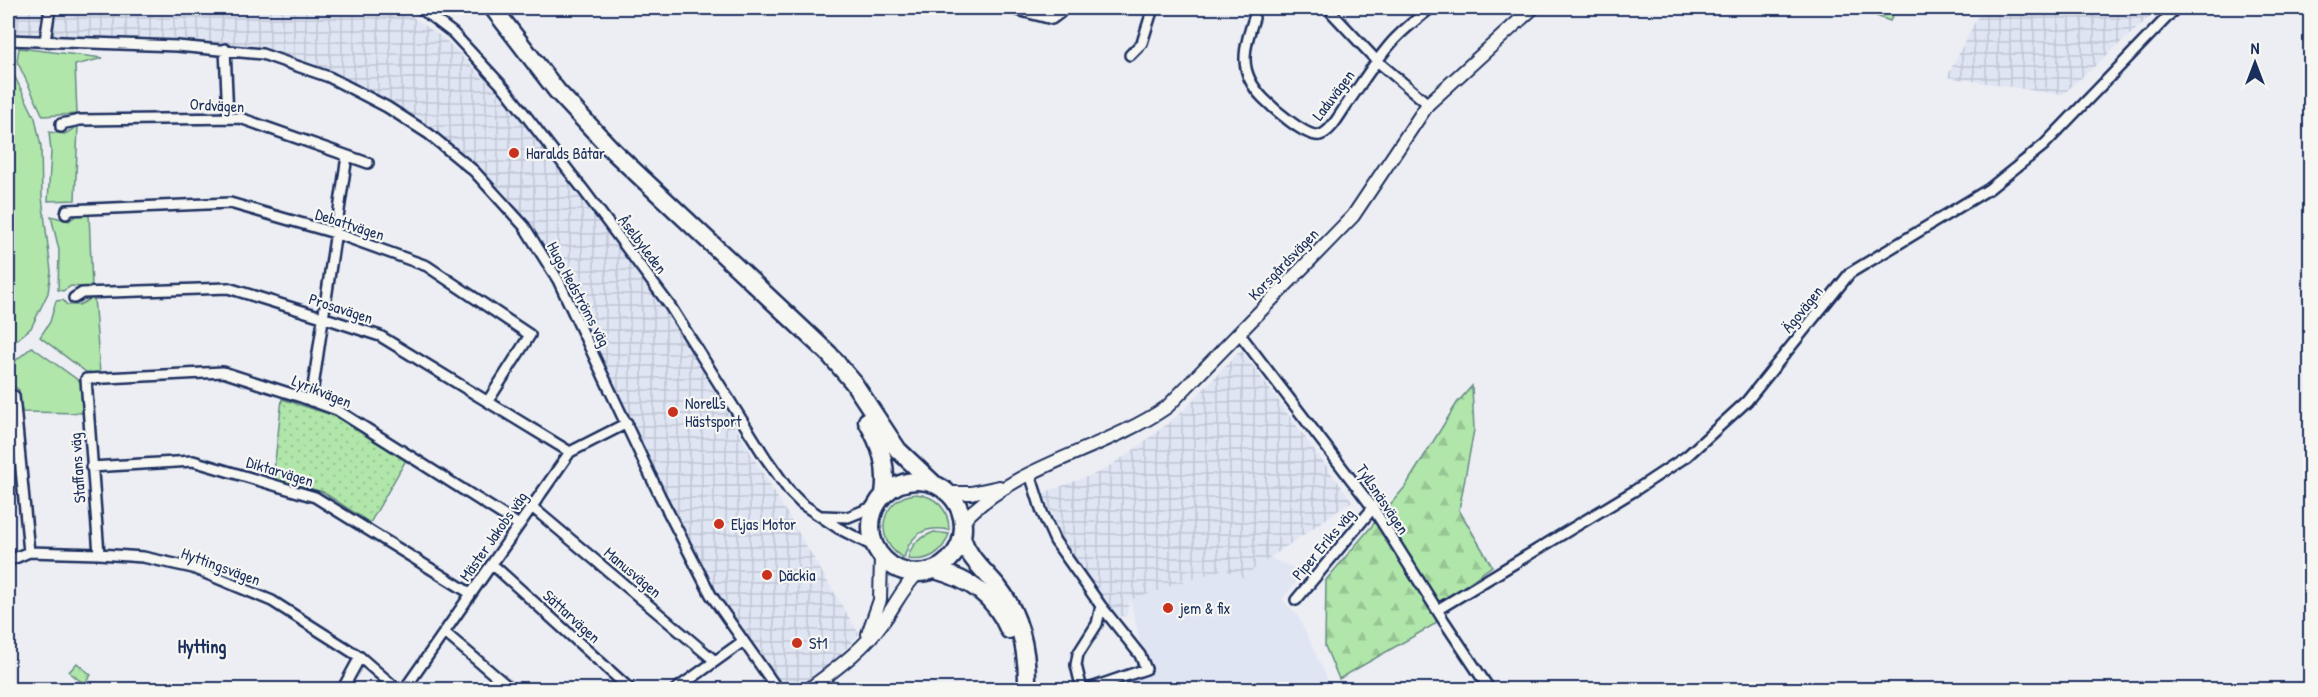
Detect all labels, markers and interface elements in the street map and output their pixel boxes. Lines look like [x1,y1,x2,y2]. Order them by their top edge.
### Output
north arrow [2225,33,2285,93]
text: N [2251,37,2260,59]
street label: Laduvägen [1307,65,1359,125]
street label: Ordvägen [189,93,245,117]
place label: Haralds Båtar [526,142,605,164]
marker: Haralds Båtar [507,146,521,160]
street label: Debattvägen [313,203,387,245]
street label: Åselbyleden [614,210,672,278]
street label: Korsgårdsvägen [1243,223,1323,305]
street label: Hugo Hedströms väg [542,238,616,350]
street label: Ägovägen [1776,281,1828,337]
street label: Prosavägen [306,287,376,329]
street label: Lyrikvägen [289,369,355,413]
place label: Norells Hästsport [685,392,742,432]
marker: Norells Hästsport [666,405,680,419]
street label: Staffans väg [64,432,90,504]
street label: Diktarvägen [244,450,316,492]
street label: Tyllsnäsvägen [1351,460,1415,538]
street label: Mäster Jakobs väg [454,487,532,585]
street label: Piper Eriks väg [1286,503,1360,585]
place label: Eljas Motor [731,513,796,535]
marker: Eljas Motor [712,517,726,531]
street label: Manusvägen [600,541,666,603]
street label: Hyttingsvägen [178,542,264,590]
place label: Däckia [779,564,816,586]
marker: Däckia [760,568,774,582]
street label: Sättarvägen [538,584,606,648]
place label: jem & fix [1178,597,1230,619]
marker: jem & fix [1161,601,1175,615]
place label: St1 [809,632,828,654]
district label: Hytting [178,634,226,660]
marker: St1 [790,636,804,650]

